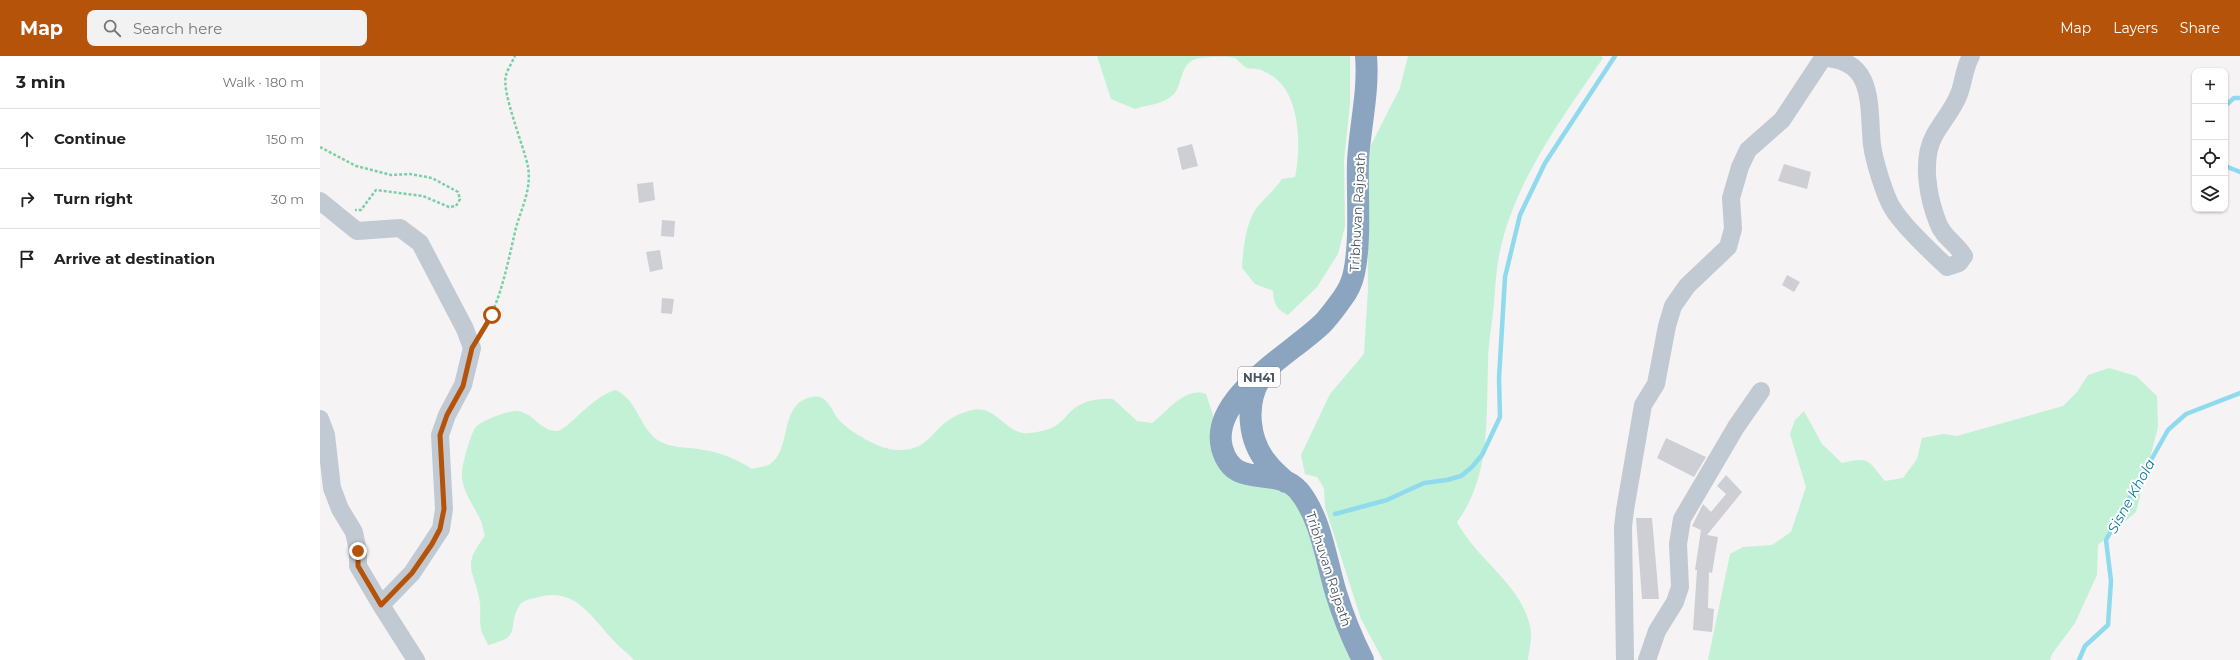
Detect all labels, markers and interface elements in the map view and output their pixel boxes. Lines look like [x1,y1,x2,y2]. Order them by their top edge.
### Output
search box [87,10,367,46]
text: Map [20,17,63,40]
icon: search [101,17,123,39]
text: Search here [133,19,222,38]
text: Map [2060,19,2091,37]
text: Layers [2113,19,2158,37]
text: Share [2180,19,2220,37]
map controls [2192,68,2228,212]
button: + [2192,68,2228,104]
text: 3 min [16,72,66,92]
text: Walk · 180 m [222,74,304,90]
button: − [2192,104,2228,140]
icon: ahead [16,128,38,150]
text: Continue [54,129,126,148]
text: 150 m [266,131,304,147]
button: locate [2192,140,2228,176]
street label: Tribhuvan Rajpath [1346,152,1368,272]
button: layers [2192,176,2228,212]
icon: right [16,188,38,210]
text: Turn right [54,189,133,208]
text: 30 m [271,191,304,207]
icon: arrive [16,248,38,270]
text: Arrive at destination [54,249,215,268]
route start [483,306,501,324]
road number: NH41 [1238,367,1280,387]
water label: Sisne Khola [2103,456,2159,536]
street label: Tribhuvan Rajpath [1303,509,1355,629]
route end [349,542,367,560]

